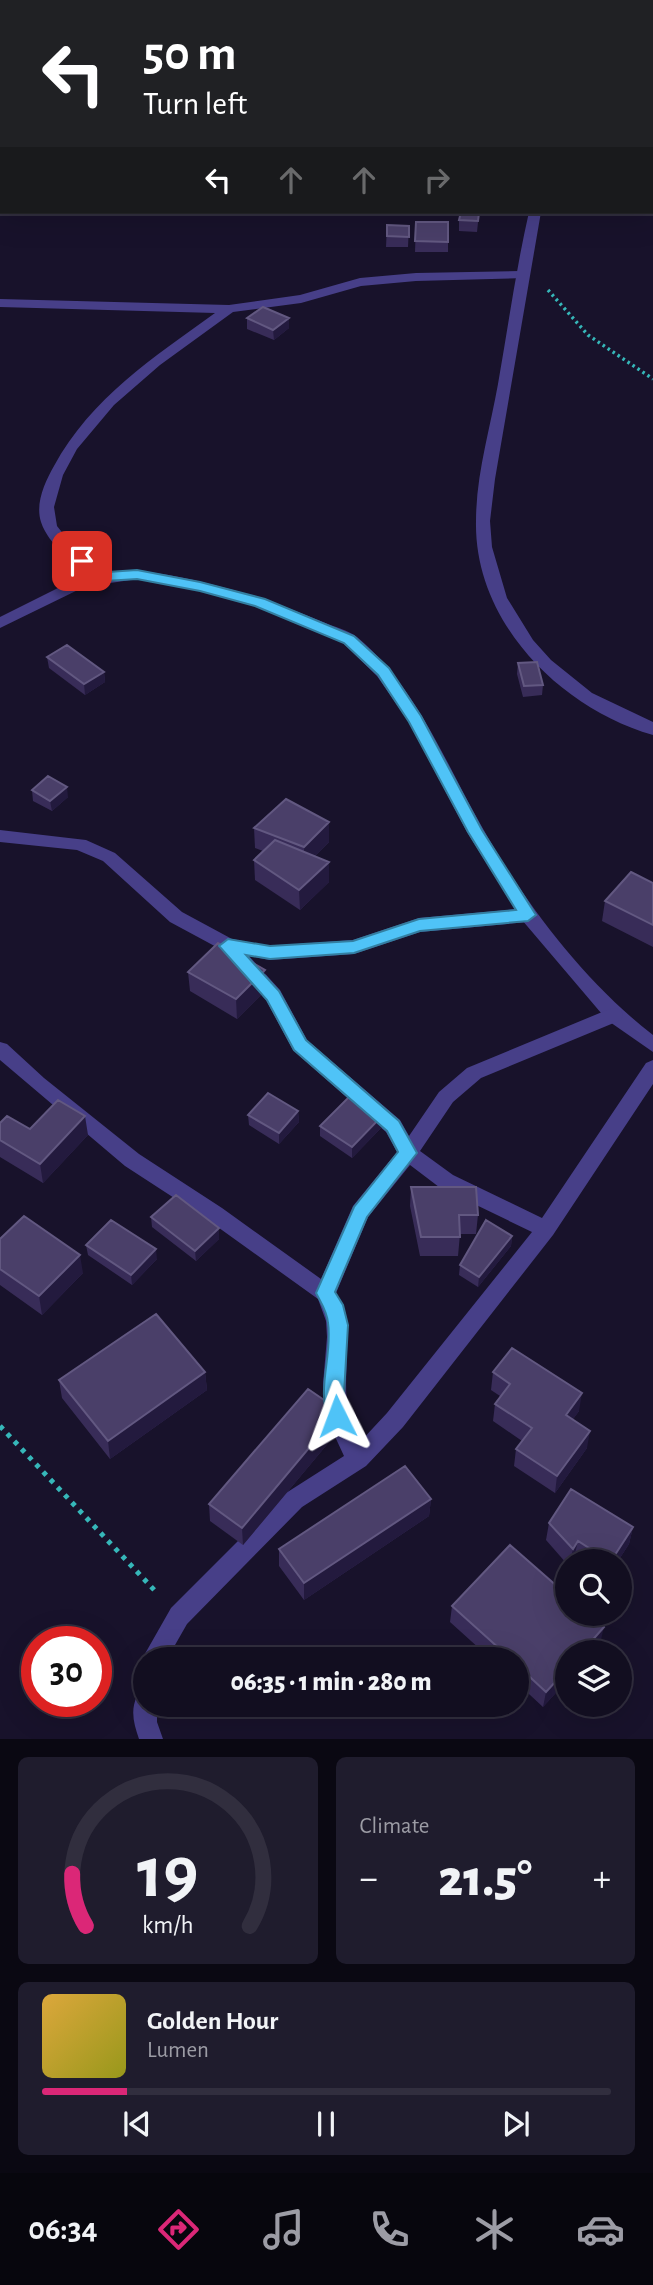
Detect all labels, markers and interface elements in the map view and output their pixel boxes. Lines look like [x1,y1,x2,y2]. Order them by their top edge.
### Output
icon: left [28,28,119,119]
text: 50 m [143,30,237,79]
text: Turn left [143,88,247,120]
icon: left [199,161,237,199]
icon: ahead [272,161,310,199]
icon: ahead [345,161,383,199]
icon: right [418,161,456,199]
pin [52,531,112,591]
icon: arrive [63,542,101,580]
position arrow [300,1379,374,1453]
map controls [555,1549,632,1717]
button: search [555,1549,632,1626]
speed limit sign: 30 [21,1626,112,1717]
button: layers [555,1640,632,1717]
text: 06:35 · 1 min · 280 m [230,1669,432,1695]
text: Climate [360,1815,429,1838]
text: 19 [137,1839,198,1912]
text: 21.5° [438,1853,532,1905]
text: − [360,1860,378,1898]
text: + [593,1860,611,1898]
text: km/h [142,1913,194,1938]
text: Golden Hour [147,2008,278,2034]
text: Lumen [147,2039,209,2062]
icon: previous [118,2105,156,2143]
icon: pause [307,2105,345,2143]
icon: next [497,2105,535,2143]
icon: directions [154,2205,203,2254]
icon: music [259,2205,308,2254]
icon: phone [365,2205,414,2254]
icon: climate [470,2205,519,2254]
icon: car [576,2205,625,2254]
text: 06:34 [28,2213,98,2245]

